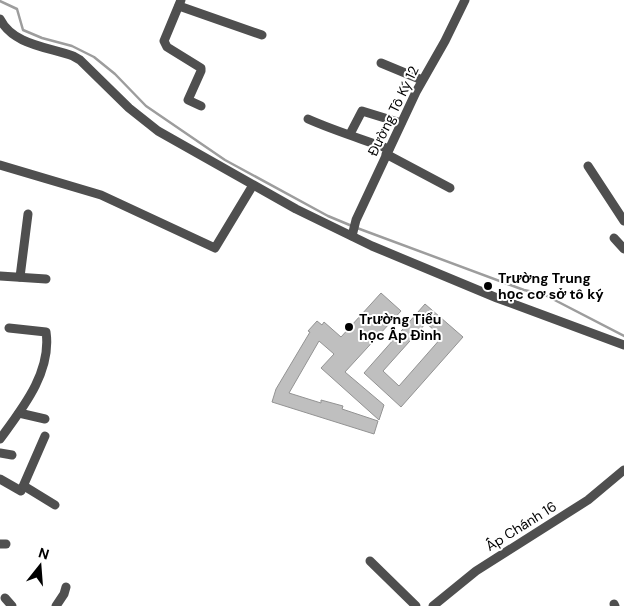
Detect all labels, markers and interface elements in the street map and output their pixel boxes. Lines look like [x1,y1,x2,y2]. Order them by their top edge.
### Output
street label: Đường Tô Ký 12 [363,63,423,159]
place label: Trường Trung học cơ sở tô ký [498,269,604,303]
marker: Trường Trung học cơ sở tô ký [482,280,494,292]
place label: Trường Tiểu học Ấp Đình [359,310,441,344]
marker: Trường Tiểu học Ấp Đình [343,321,355,333]
street label: Ấp Chánh 16 [482,497,560,555]
north arrow [15,541,65,591]
text: N [36,543,51,564]

